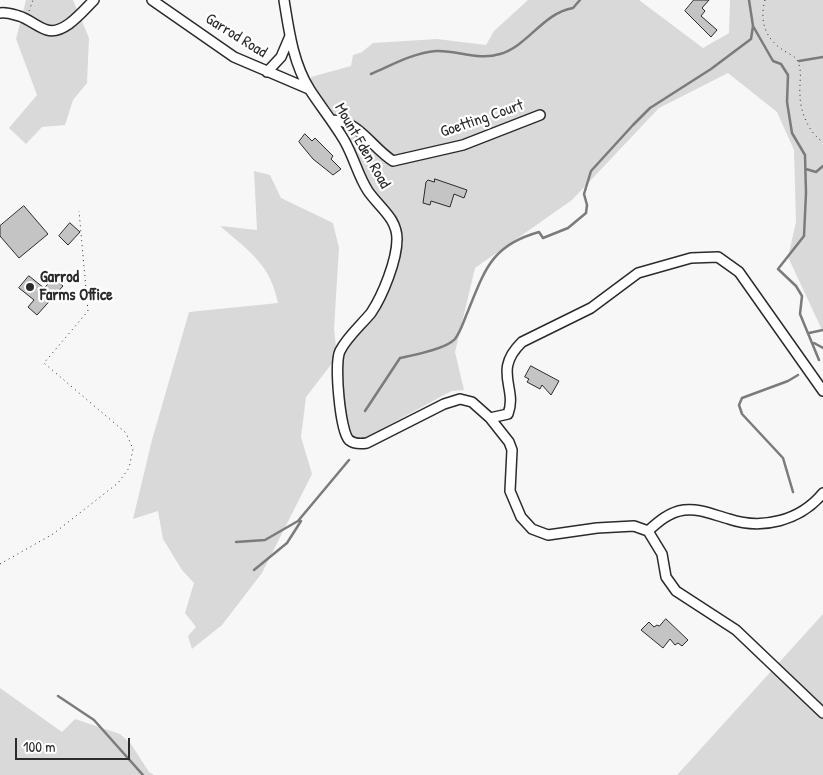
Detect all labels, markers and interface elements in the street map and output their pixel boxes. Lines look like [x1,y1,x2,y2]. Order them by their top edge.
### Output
street label: Garrod Road [202,10,270,62]
street label: Goetting Court [438,96,526,142]
street label: Mount Eden Road [330,100,394,192]
place label: Garrod Farms Office [40,268,113,306]
marker: Garrod Farms Office [24,281,36,293]
scale bar [18,728,132,760]
text: 100 m [23,736,56,757]

